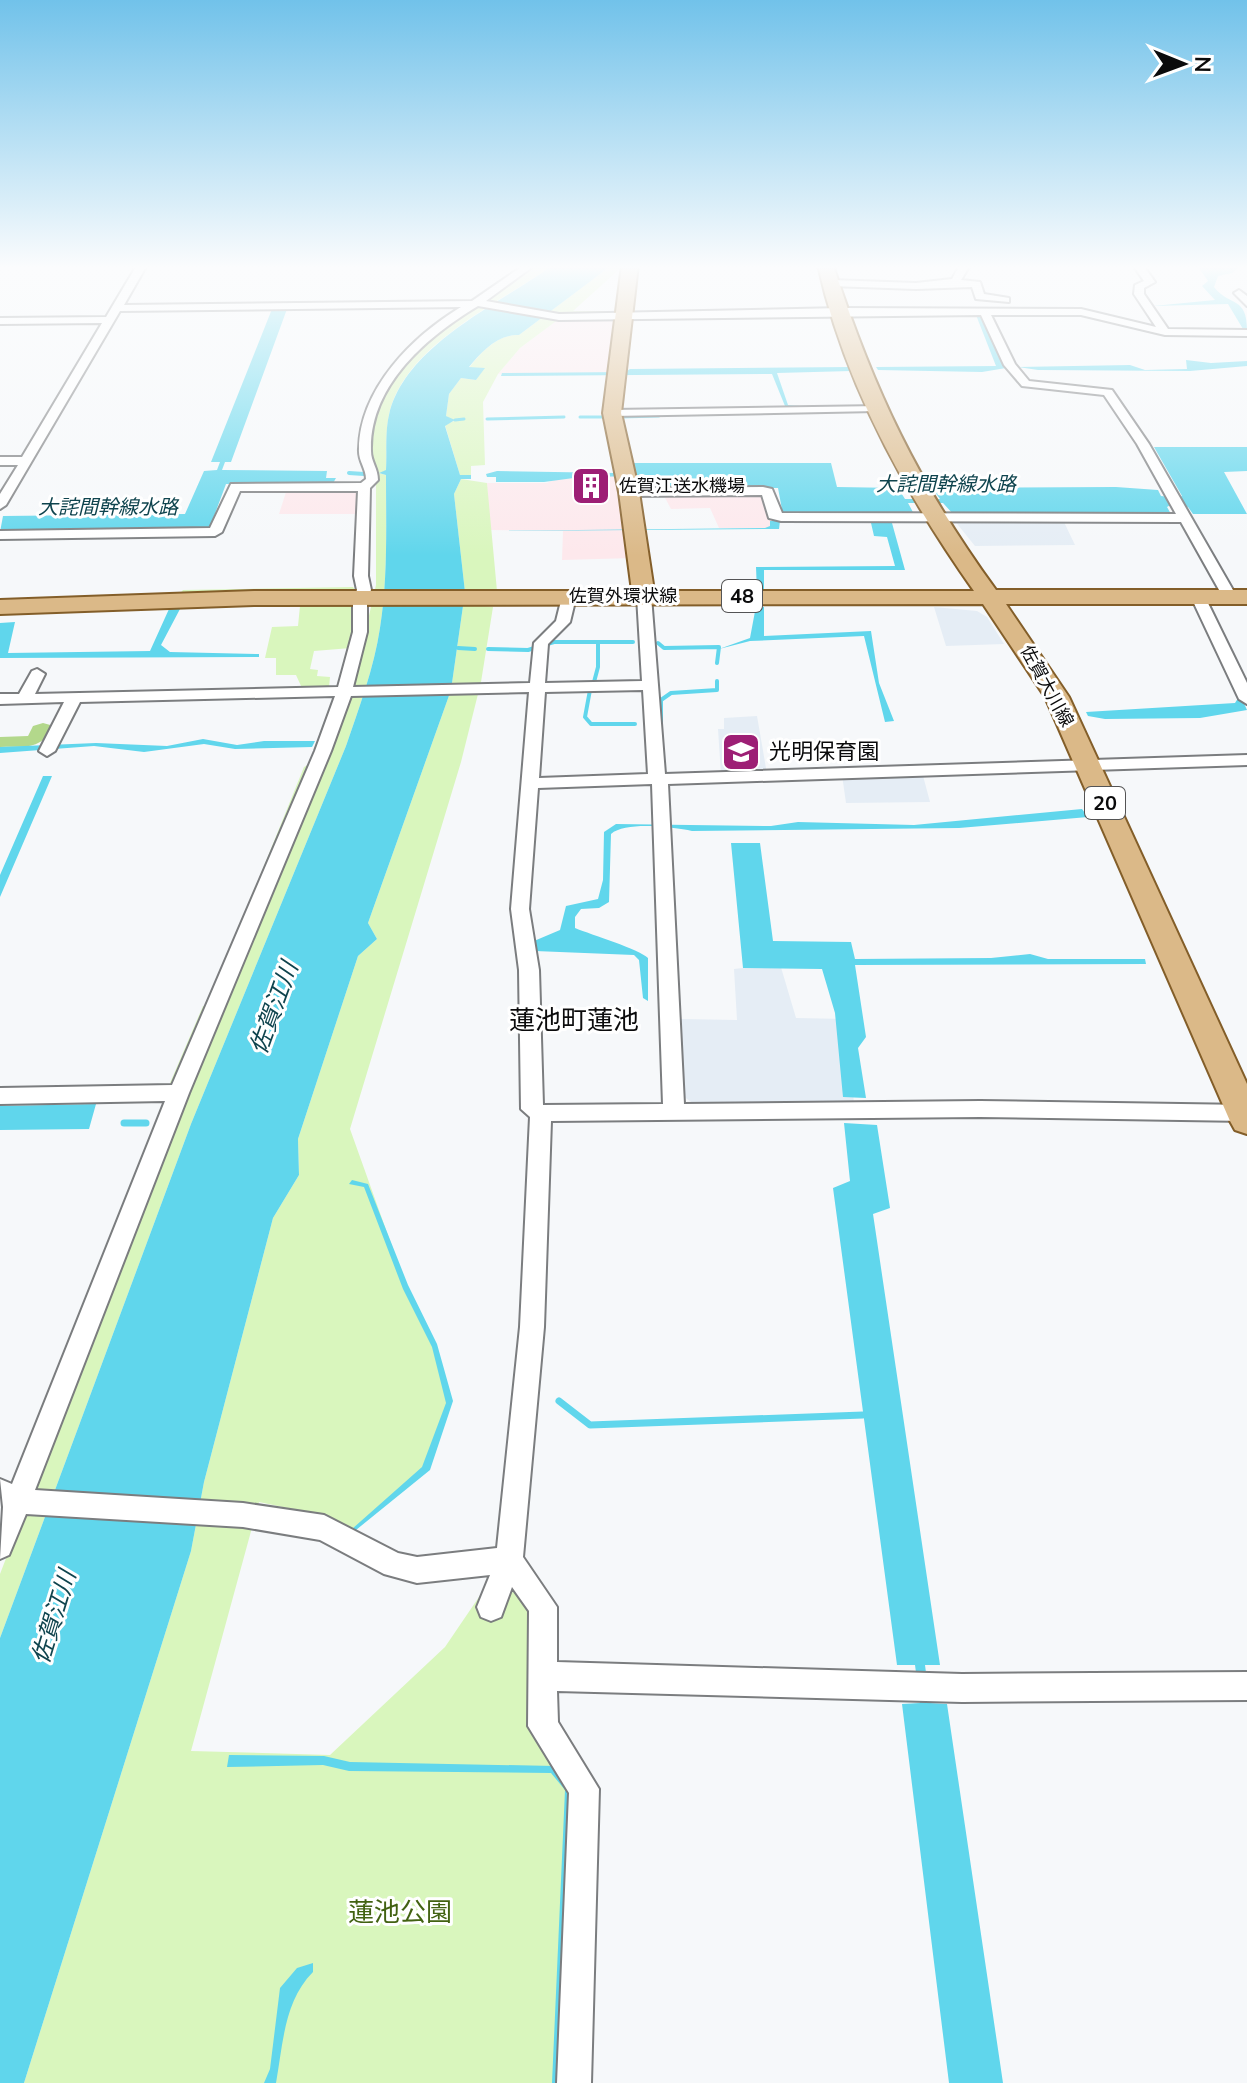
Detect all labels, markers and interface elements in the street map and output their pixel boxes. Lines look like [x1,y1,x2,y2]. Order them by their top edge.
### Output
north arrow [1143,24,1223,104]
text: N [1187,56,1217,73]
building icon: 佐賀江送水機場 [570,465,612,507]
water label: 大詫間幹線水路 [876,471,1018,498]
place label: 佐賀江送水機場 [619,474,745,498]
water label: 大詫間幹線水路 [38,494,180,521]
road number: 48 [722,580,762,612]
street label: 佐賀外環状線 [569,584,677,608]
street label: 佐賀大川線 [1015,641,1079,731]
school or university icon: 光明保育園 [720,731,762,773]
place label: 光明保育園 [769,737,879,767]
road number: 20 [1085,787,1125,819]
water label: 佐賀江川 [243,955,306,1059]
district label: 蓮池町蓮池 [509,1003,639,1038]
water label: 佐賀江川 [25,1564,84,1668]
park label: 蓮池公園 [348,1895,452,1930]

